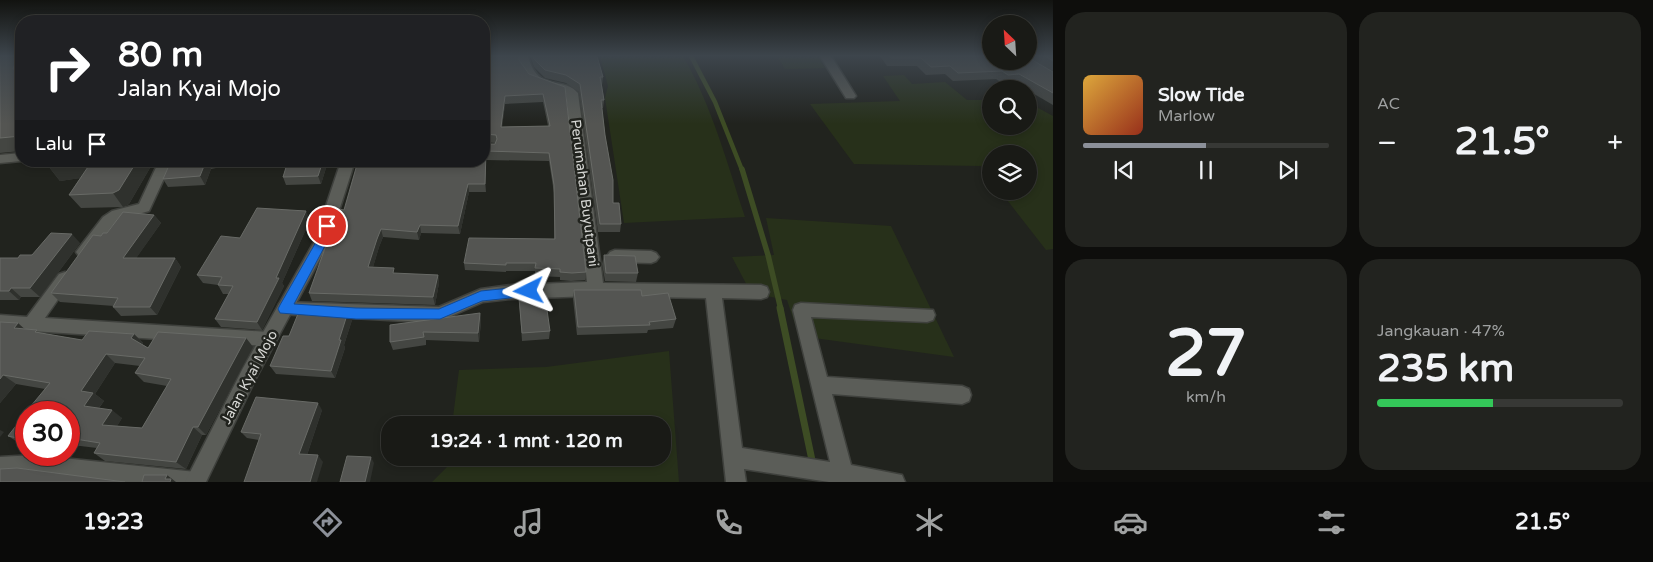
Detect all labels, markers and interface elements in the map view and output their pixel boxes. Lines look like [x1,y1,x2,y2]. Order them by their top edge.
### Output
north arrow [982,15,1038,70]
map controls [982,15,1037,200]
text: 80 m [118,34,203,76]
icon: right [35,35,100,100]
text: Jalan Kyai Mojo [118,76,281,102]
button: search [982,80,1037,135]
text: Slow Tide [1158,84,1245,106]
text: AC [1377,94,1400,114]
text: Marlow [1158,106,1215,126]
street label: Perumahan Buyutpani [567,118,602,268]
text: 21.5° [1455,119,1550,165]
text: − [1377,126,1397,160]
text: + [1607,126,1623,160]
icon: arrive [83,130,111,158]
text: Lalu [35,133,73,155]
button: layers [982,145,1037,200]
icon: previous [1110,156,1138,184]
icon: pause [1192,156,1220,184]
icon: next [1274,156,1302,184]
pin [306,205,348,247]
icon: arrive [313,212,341,240]
position arrow [502,264,554,316]
text: 27 [1165,315,1247,394]
text: Jangkauan · 47% [1377,321,1505,341]
street label: Jalan Kyai Mojo [218,327,281,427]
text: 235 km [1377,346,1514,392]
text: km/h [1186,387,1226,407]
speed limit sign: 30 [15,401,80,466]
text: 19:24 · 1 mnt · 120 m [429,430,623,452]
icon: directions [310,505,345,540]
icon: music [511,505,546,540]
icon: phone [711,505,746,540]
icon: climate [912,505,947,540]
icon: car [1113,505,1148,540]
icon: filters [1314,505,1349,540]
text: 19:23 [83,509,144,535]
text: 21.5° [1515,509,1570,535]

